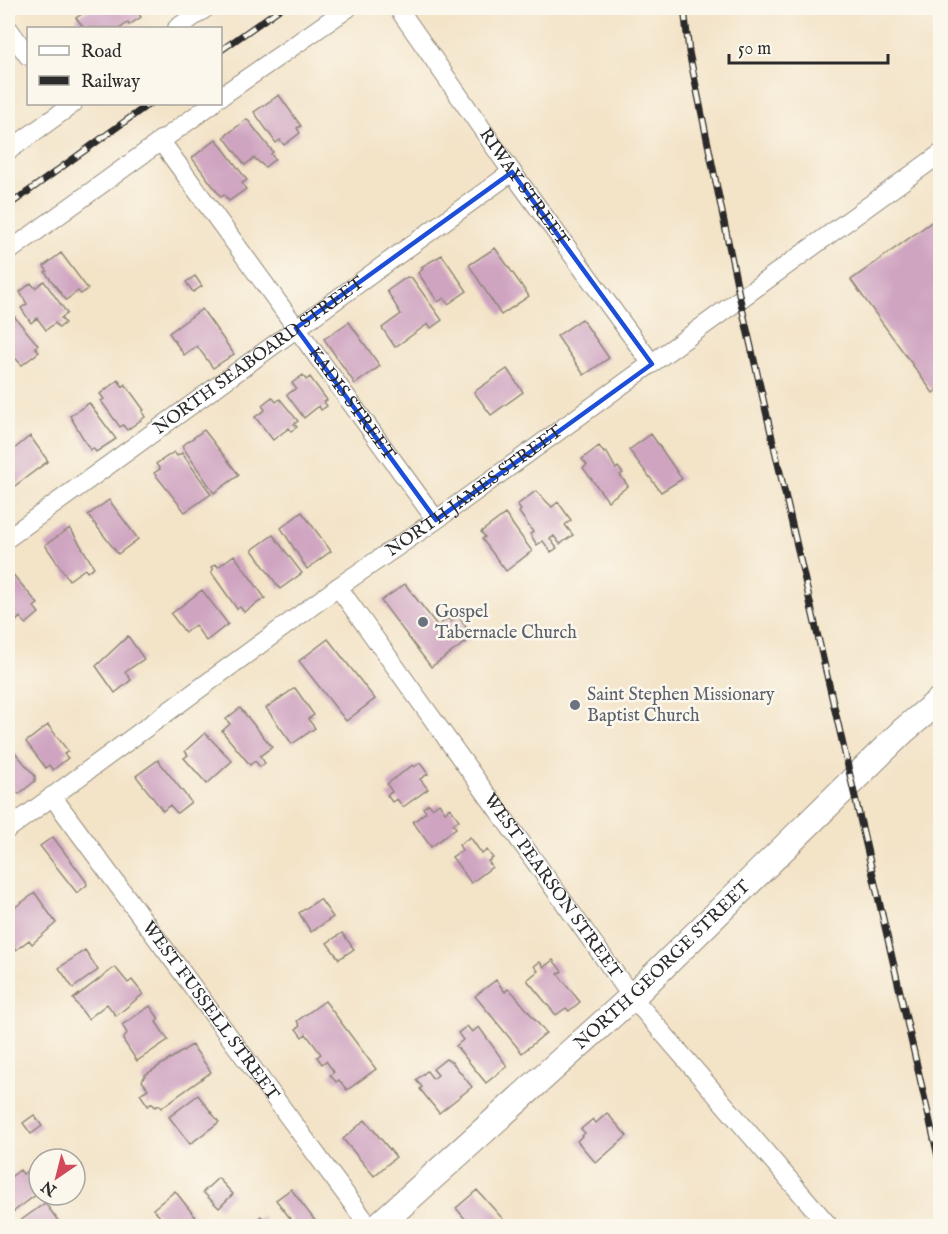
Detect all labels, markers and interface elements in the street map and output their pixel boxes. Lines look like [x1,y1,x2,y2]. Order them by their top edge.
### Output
legend [27,27,222,105]
scale bar [729,27,888,65]
text: 50 m [738,38,771,61]
text: Road [81,41,122,64]
text: Railway [81,71,140,94]
street label: RIWAY STREET [474,124,574,251]
street label: NORTH SEABOARD STREET [149,272,369,440]
street label: KADIS STREET [303,343,400,465]
street label: NORTH JAMES STREET [382,420,567,562]
place label: Gospel Tabernacle Church [435,601,577,645]
marker: Gospel Tabernacle Church [416,615,430,629]
place label: Saint Stephen Missionary Baptist Church [587,684,775,728]
marker: Saint Stephen Missionary Baptist Church [568,698,582,712]
street label: WEST PEARSON STREET [478,789,626,983]
street label: NORTH GEORGE STREET [570,875,756,1055]
street label: WEST FUSSELL STREET [137,917,284,1105]
north arrow [27,1147,87,1207]
text: N [38,1175,62,1200]

